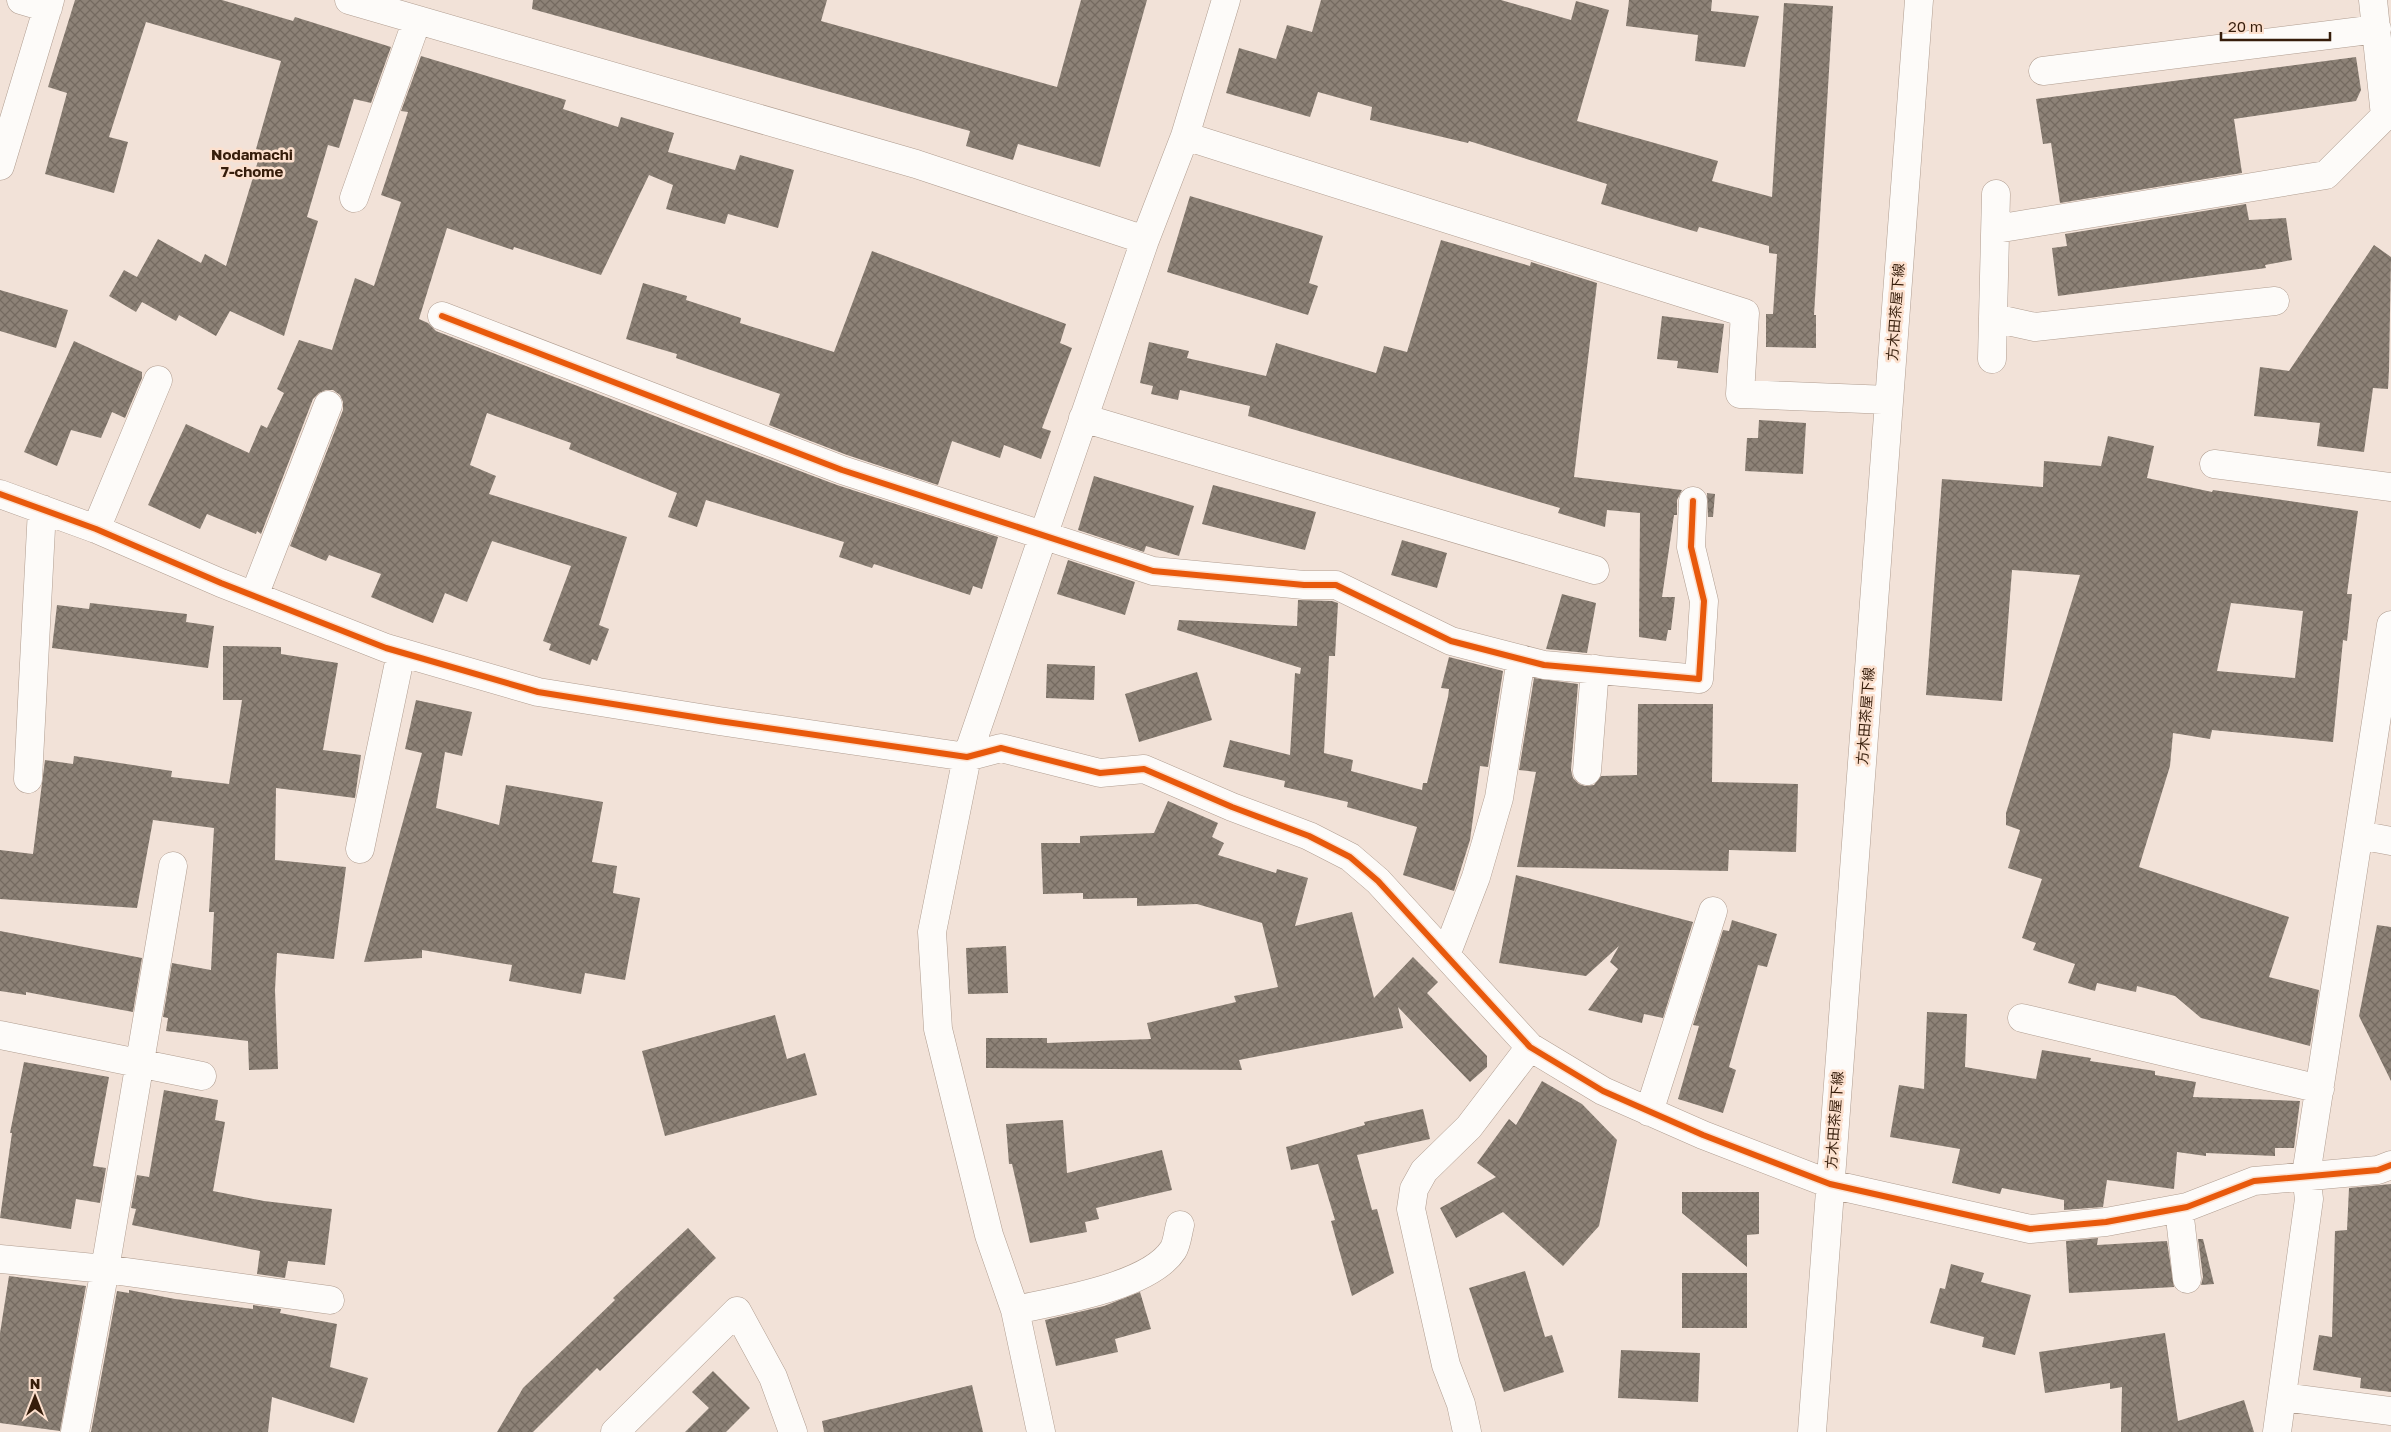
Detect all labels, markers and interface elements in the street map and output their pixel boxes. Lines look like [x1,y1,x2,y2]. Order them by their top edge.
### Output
scale bar [2221,10,2330,42]
text: 20 m [2228,17,2263,35]
district label: Nodamachi 7-chome [211,145,293,180]
street label: 方木田茶屋下線 [1883,263,1907,361]
street label: 方木田茶屋下線 [1853,667,1877,765]
street label: 方木田茶屋下線 [1822,1071,1846,1169]
north arrow [10,1372,60,1422]
text: N [30,1375,40,1392]

